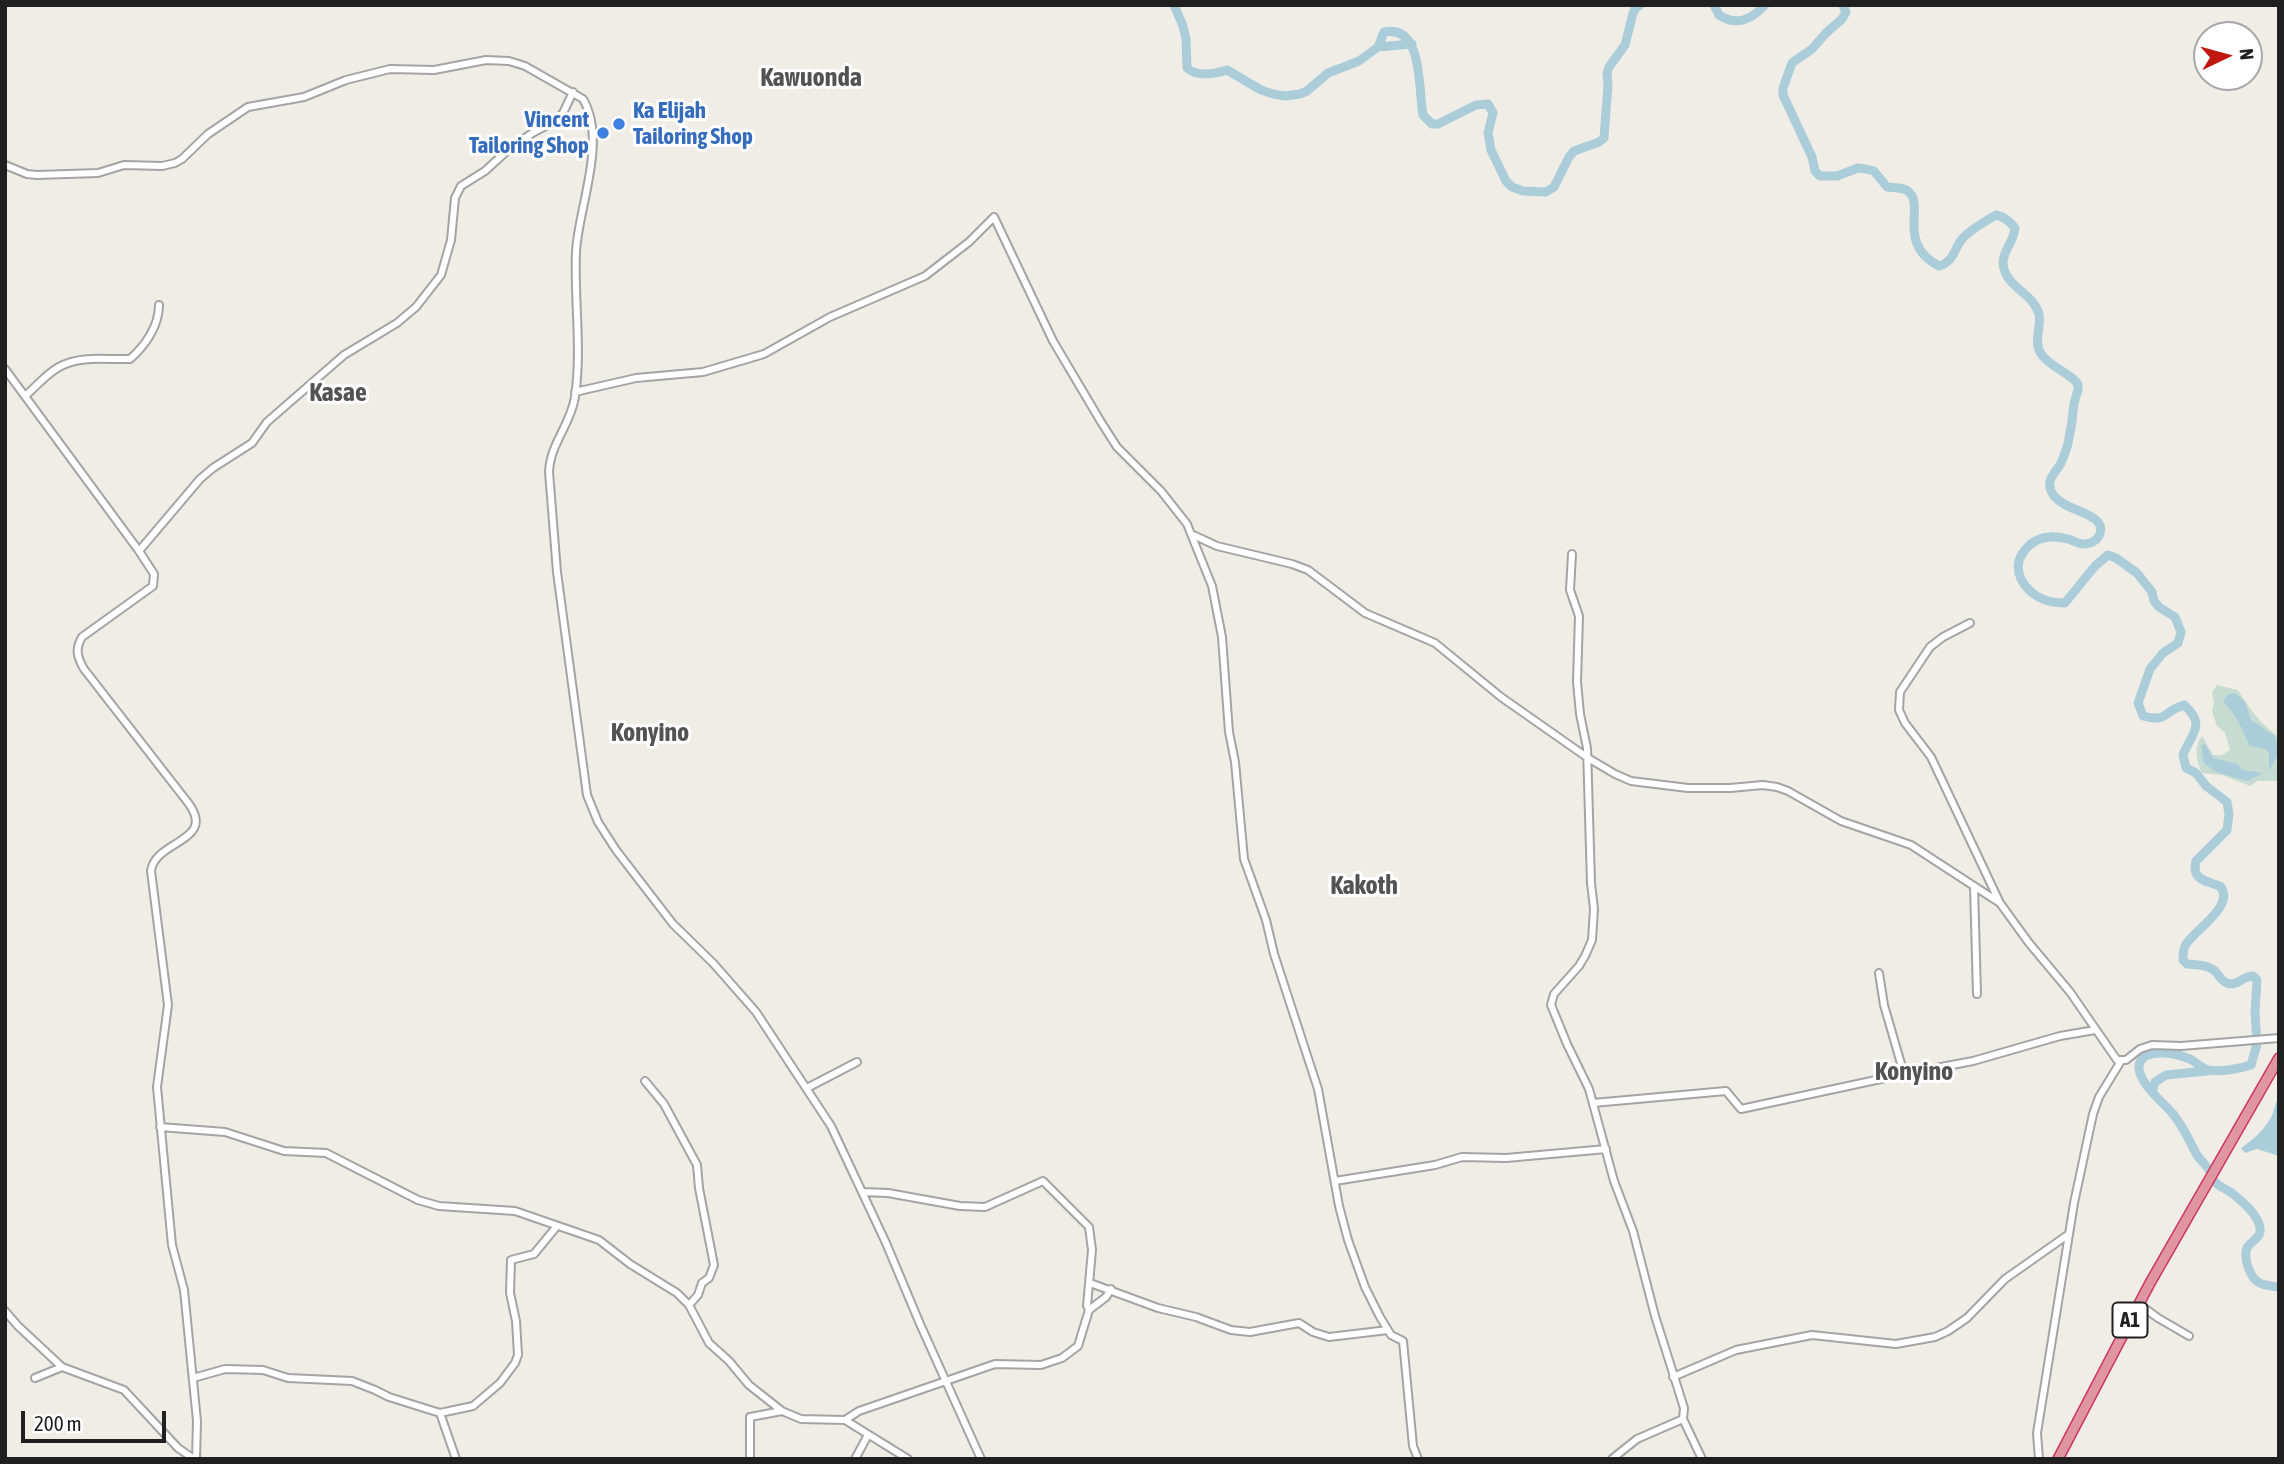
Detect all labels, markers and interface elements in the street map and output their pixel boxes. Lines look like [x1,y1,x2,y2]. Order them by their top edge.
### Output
north arrow [2193,21,2263,91]
text: N [2235,48,2258,61]
district label: Kawuonda [760,62,862,94]
place label: Ka Elijah Tailoring Shop [633,97,753,151]
place label: Vincent Tailoring Shop [469,106,589,160]
marker: Ka Elijah Tailoring Shop [611,116,627,132]
marker: Vincent Tailoring Shop [595,125,611,141]
district label: Kasae [309,377,367,409]
district label: Konyino [611,717,689,749]
district label: Kakoth [1330,870,1398,902]
district label: Konyino [1875,1056,1953,1088]
road number: A1 [2112,1302,2148,1338]
scale bar [24,1398,170,1442]
text: 200 m [34,1411,82,1435]

